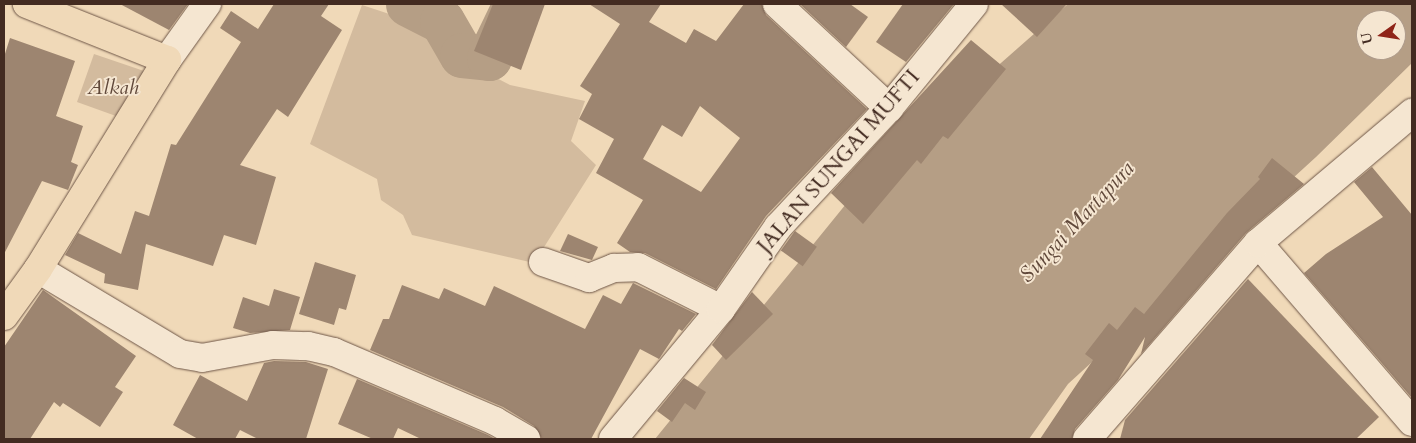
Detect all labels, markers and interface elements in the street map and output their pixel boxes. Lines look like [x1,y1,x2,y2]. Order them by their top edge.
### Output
north arrow [1356,10,1406,60]
text: U [1356,31,1377,46]
street label: JALAN SUNGAI MUFTI [753,65,925,259]
park label: Alkah [87,75,139,101]
water label: Sungai Martapura [1014,156,1140,288]

